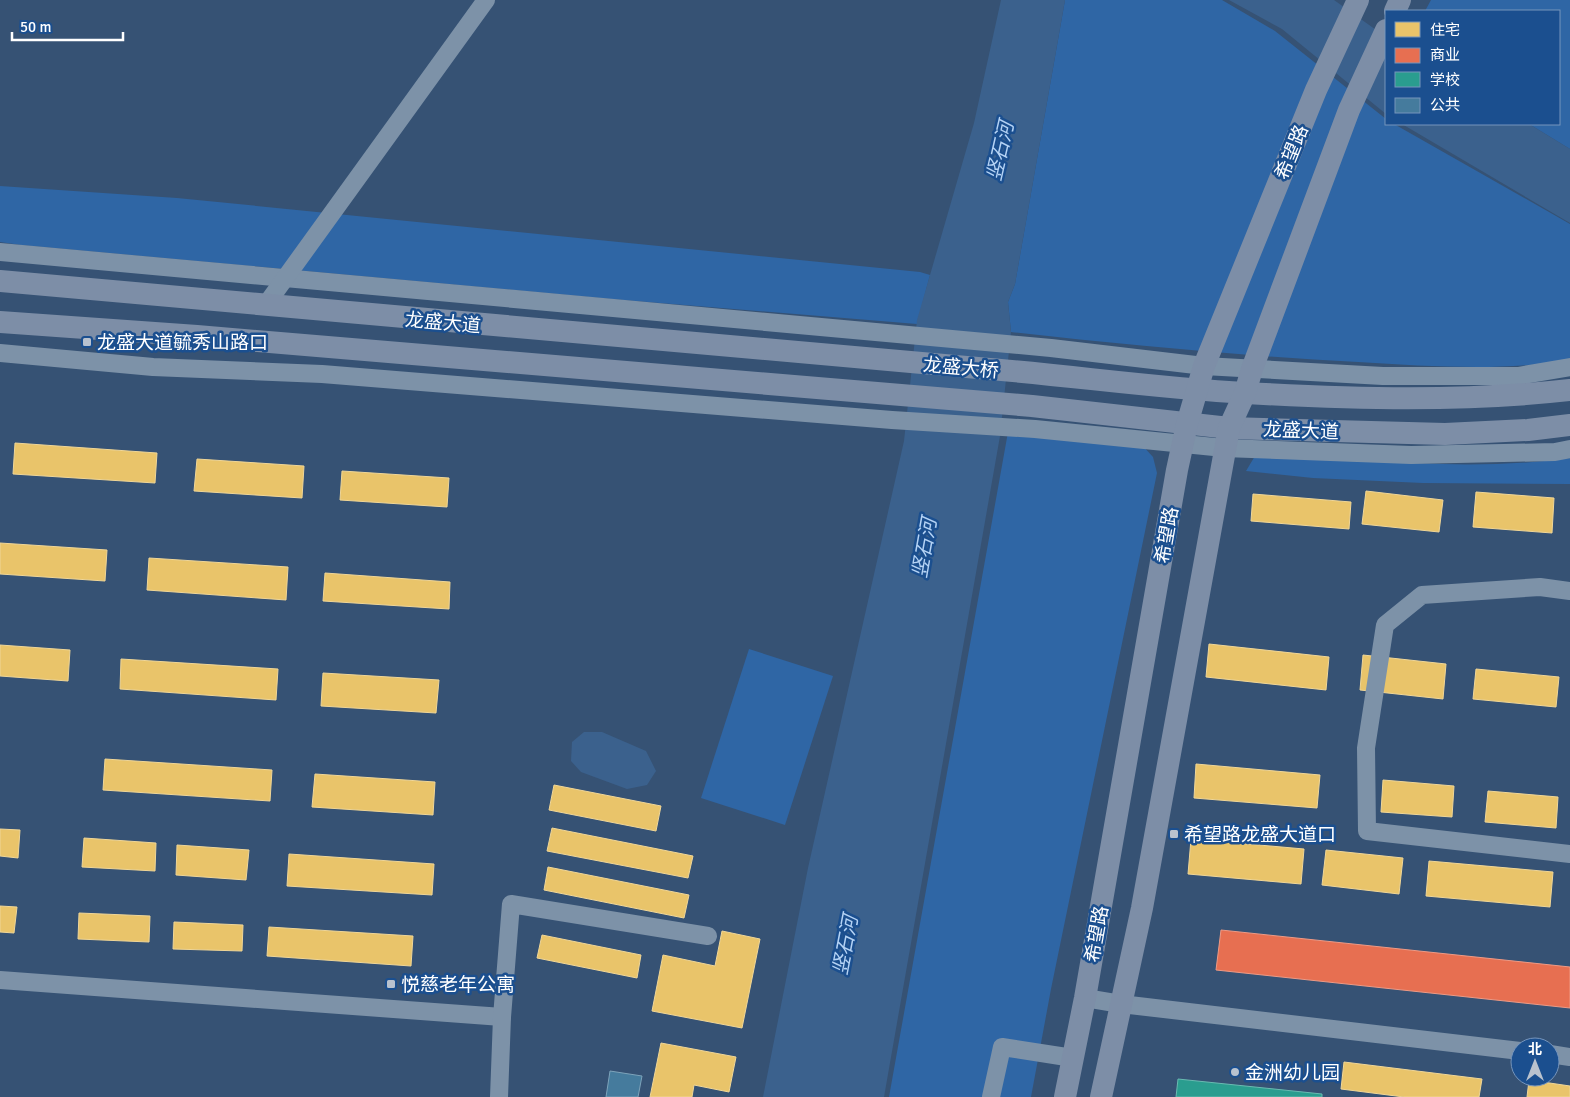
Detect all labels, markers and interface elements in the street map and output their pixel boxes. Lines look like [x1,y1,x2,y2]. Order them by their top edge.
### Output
scale bar [12,10,124,42]
legend [1385,10,1560,125]
text: 50 m [20,18,51,36]
text: 住宅 [1430,21,1460,39]
text: 商业 [1430,46,1460,64]
text: 学校 [1430,71,1460,89]
text: 公共 [1430,96,1460,114]
water label: 竖石河 [982,115,1020,183]
street label: 希望路 [1270,121,1314,183]
street label: 龙盛大道 [404,308,482,338]
place label: 龙盛大道毓秀山路口 [97,331,268,355]
marker: 龙盛大道毓秀山路口 [81,336,93,348]
street label: 龙盛大桥 [922,353,1000,383]
street label: 龙盛大道 [1263,418,1339,444]
street label: 希望路 [1150,505,1184,565]
water label: 竖石河 [907,512,943,580]
place label: 希望路龙盛大道口 [1184,823,1336,847]
marker: 希望路龙盛大道口 [1168,828,1180,840]
street label: 希望路 [1080,904,1114,964]
water label: 竖石河 [827,909,864,977]
place label: 悦慈老年公寓 [401,973,515,997]
marker: 悦慈老年公寓 [385,978,397,990]
north arrow [1510,1037,1560,1087]
text: 北 [1528,1041,1542,1058]
place label: 金洲幼儿园 [1245,1061,1340,1085]
marker: 金洲幼儿园 [1229,1066,1241,1078]

